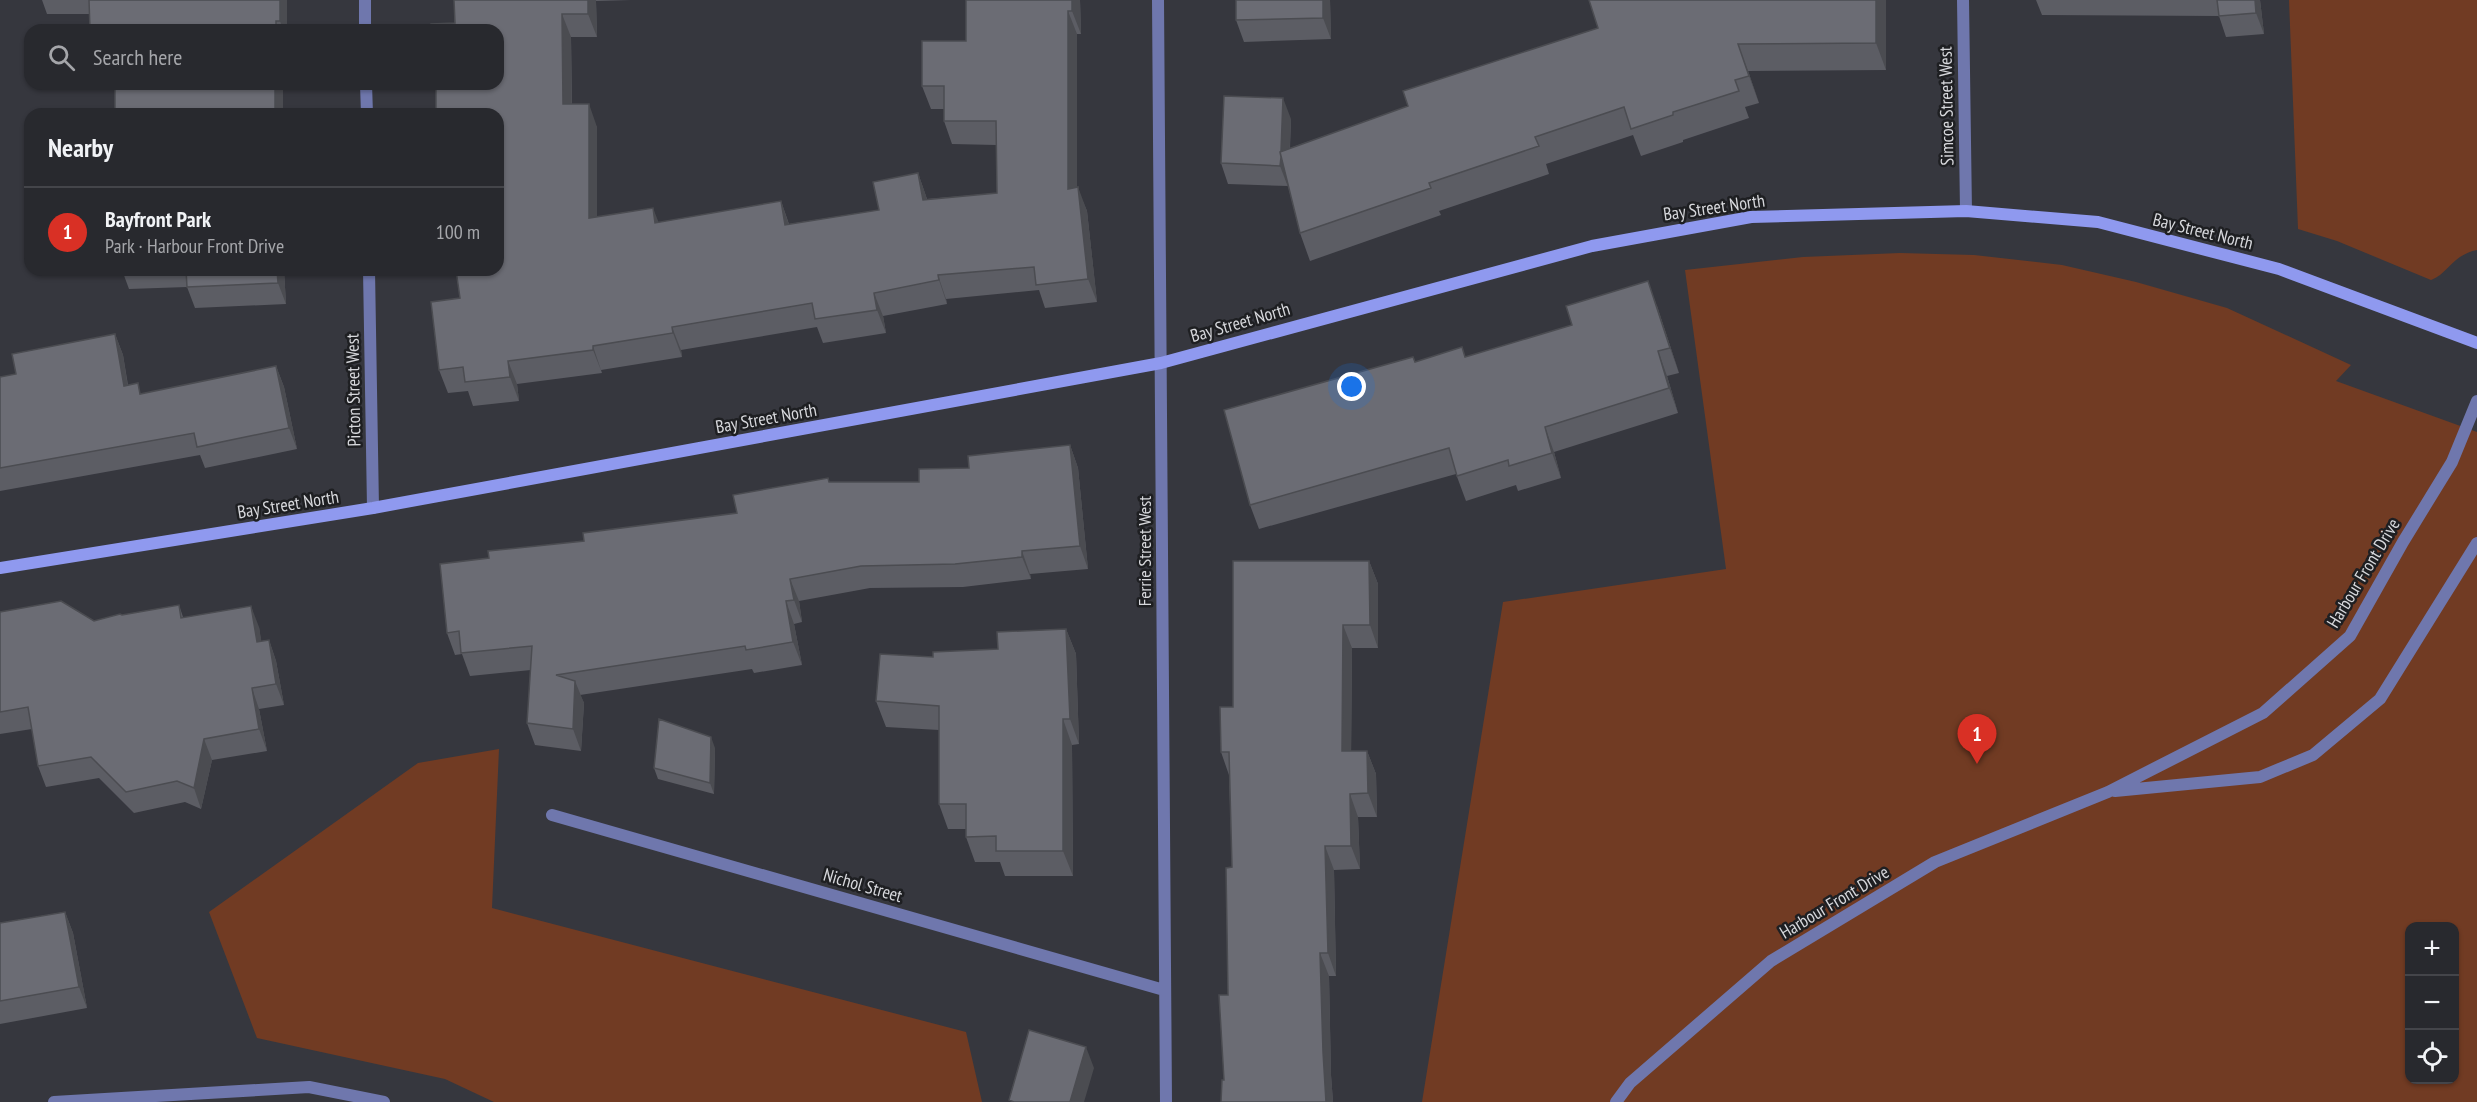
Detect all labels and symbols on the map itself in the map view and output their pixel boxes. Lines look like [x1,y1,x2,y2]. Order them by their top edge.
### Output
street label: Simcoe Street West [1933,46,1959,166]
street label: Bay Street North [1662,188,1766,226]
street label: Bay Street North [2150,207,2256,255]
street label: Bay Street North [1188,297,1292,347]
street label: Picton Street West [341,333,365,447]
your location [1337,372,1366,401]
street label: Bay Street North [714,398,818,438]
street label: Bay Street North [236,485,340,523]
street label: Ferrie Street West [1133,496,1156,606]
street label: Harbour Front Drive [2321,514,2405,632]
pin: 1 [1958,714,1996,764]
street label: Harbour Front Drive [1775,860,1893,944]
street label: Nichol Street [821,863,905,907]

